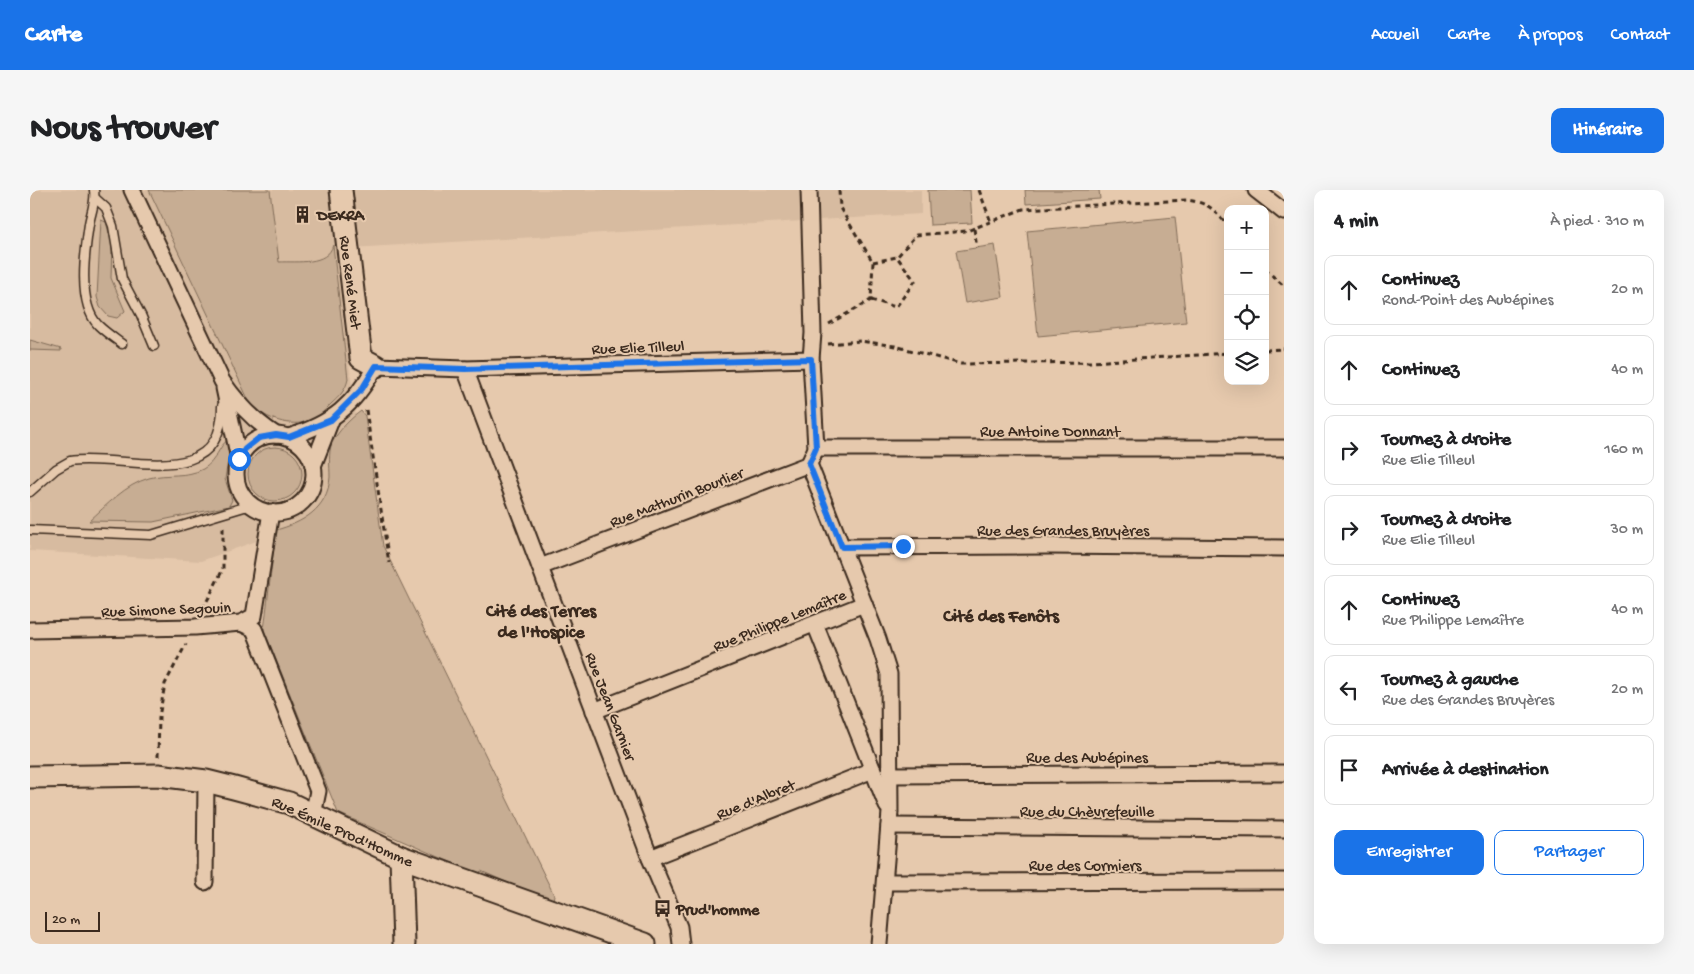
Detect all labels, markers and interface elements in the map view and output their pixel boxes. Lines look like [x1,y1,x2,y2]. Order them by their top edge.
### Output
text: Carte [25,21,82,50]
text: Accueil [1371,25,1419,46]
text: Carte [1447,25,1490,46]
text: À propos [1518,25,1583,46]
text: Contact [1611,25,1669,46]
button: Itinéraire [1551,108,1664,153]
text: Nous trouver [30,110,216,151]
building icon: DEKRA [293,204,313,224]
map controls [1224,205,1269,385]
button: + [1224,205,1269,250]
place label: DEKRA [315,208,366,227]
text: 4 min [1334,210,1378,235]
text: À pied · 310 m [1550,213,1644,232]
street label: Rue René Miet [333,235,364,331]
button: − [1224,250,1269,295]
text: Continuez [1382,269,1459,292]
icon: ahead [1335,276,1363,304]
text: 20 m [1611,281,1643,300]
text: Rond-Point des Aubépines [1382,292,1553,311]
button: locate [1224,295,1269,340]
street label: Rue Elie Tilleul [591,338,685,361]
button: layers [1224,340,1269,385]
icon: ahead [1335,356,1363,384]
text: Continuez [1382,359,1459,382]
text: 40 m [1611,361,1643,380]
street label: Rue Antoine Donnant [980,424,1121,443]
text: Tournez à droite [1382,429,1511,452]
icon: right [1335,436,1363,464]
text: 160 m [1604,441,1643,460]
route start [228,448,251,471]
text: Rue Elie Tilleul [1382,452,1475,471]
street label: Rue Mathurin Bourlier [608,465,748,534]
text: Tournez à droite [1382,509,1511,532]
icon: right [1335,516,1363,544]
text: 30 m [1610,521,1643,540]
street label: Rue des Grandes Bruyères [977,523,1150,542]
text: Rue Elie Tilleul [1382,532,1475,551]
route end [892,535,915,558]
street label: Rue Philippe Lemaître [711,587,850,658]
text: Continuez [1382,589,1459,612]
icon: ahead [1335,596,1363,624]
street label: Rue Simone Segouin [101,600,232,623]
text: 40 m [1611,601,1643,620]
district label: Cité des Terres de l'Hospice [485,602,597,644]
district label: Cité des Fenôts [942,607,1060,628]
text: Rue Philippe Lemaître [1382,612,1524,631]
street label: Rue Jean Garnier [579,650,639,765]
text: Tournez à gauche [1382,669,1518,692]
icon: left [1335,676,1363,704]
text: 20 m [1611,681,1643,700]
text: Rue des Grandes Bruyères [1382,692,1554,711]
street label: Rue des Aubépines [1026,750,1149,769]
icon: arrive [1335,756,1363,784]
text: Arrivée à destination [1382,759,1548,782]
street label: Rue d'Albret [714,776,800,826]
street label: Rue Émile Prod'Homme [268,793,416,873]
street label: Rue du Chèvrefeuille [1020,804,1155,823]
button: Enregistrer [1334,830,1484,875]
button: Partager [1494,830,1644,875]
street label: Rue des Cormiers [1029,858,1142,877]
bus stop icon: Prud'homme [652,898,672,918]
place label: Prud'homme [675,902,760,921]
scale bar [45,909,100,932]
text: 20 m [52,912,80,929]

